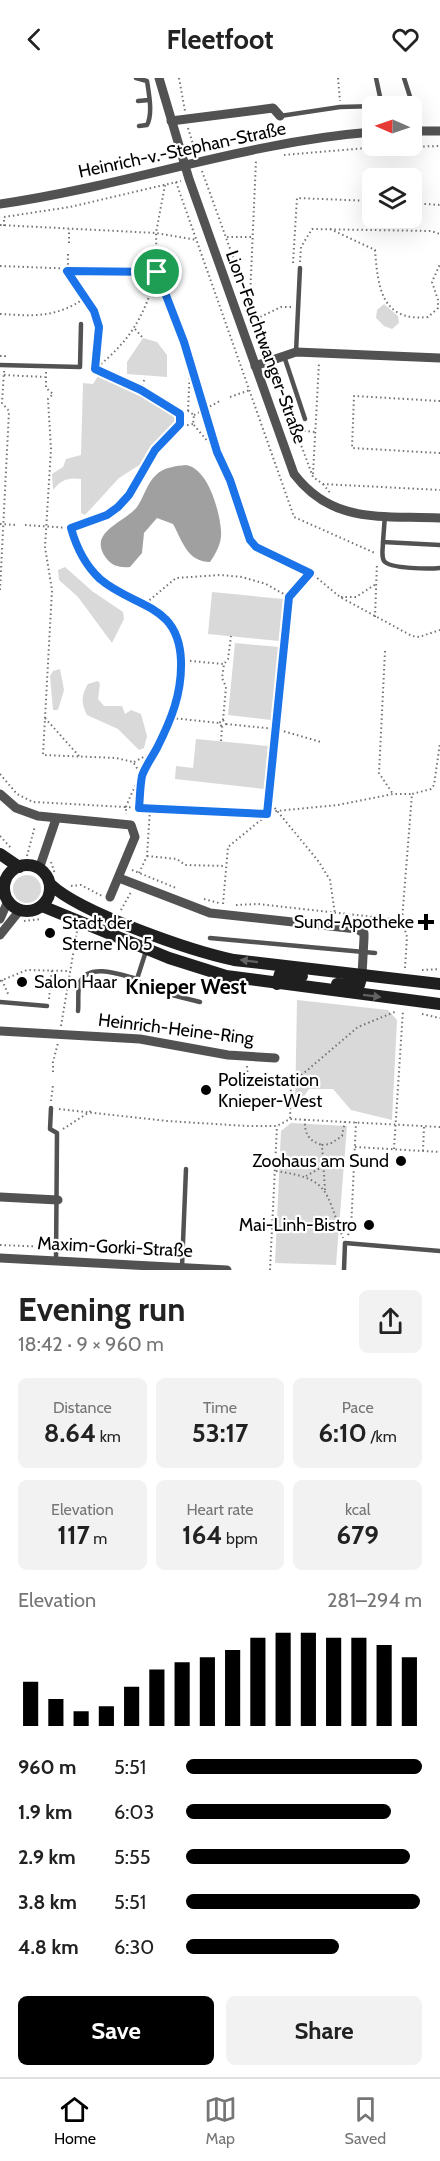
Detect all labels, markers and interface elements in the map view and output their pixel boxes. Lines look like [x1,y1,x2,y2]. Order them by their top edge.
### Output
icon: back [18,23,51,56]
text: Fleetfoot [166,23,274,56]
icon: heart [389,23,422,56]
north arrow [362,96,422,156]
map controls [362,96,422,228]
street label: Heinrich-v.-Stephan-Straße [76,117,288,183]
button: layers [362,168,422,228]
pin [131,246,182,297]
street label: Lion-Feuchtwanger-Straße [221,247,311,447]
icon: arrive [140,255,173,288]
place label: Sund-Apotheke [294,911,414,933]
place label: Stadt der Sterne No 5 [62,912,153,955]
marker: Sund-Apotheke [419,915,433,929]
marker: Stadt der Sterne No 5 [43,926,57,940]
one-way arrow [239,957,258,966]
place label: Salon Haar [34,971,117,993]
district label: Knieper West [125,974,247,999]
marker: Salon Haar [15,975,29,989]
one-way arrow [363,992,382,1001]
street label: Heinrich-Heine-Ring [97,1009,256,1050]
place label: Polizeistation Knieper-West [218,1069,322,1112]
marker: Polizeistation Knieper-West [199,1083,213,1097]
place label: Zoohaus am Sund [252,1150,389,1172]
marker: Zoohaus am Sund [394,1154,408,1168]
place label: Mai-Linh-Bistro [239,1214,357,1236]
marker: Mai-Linh-Bistro [362,1218,376,1232]
street label: Maxim-Gorki-Straße [37,1232,193,1262]
text: Evening run [18,1289,185,1329]
button: share [359,1290,422,1353]
text: 18:42 · 9 × 960 m [18,1332,164,1356]
text: Distance [53,1398,112,1417]
text: Time [203,1398,237,1417]
text: Pace [342,1398,374,1417]
text: 8.64 [44,1417,96,1449]
text: 53:17 [192,1417,248,1449]
text: 6:10 [319,1417,367,1449]
text: km [96,1427,121,1446]
text: /km [367,1427,397,1446]
text: Elevation [51,1500,114,1519]
text: Heart rate [187,1500,253,1519]
text: kcal [345,1500,370,1519]
text: 117 [57,1519,90,1551]
text: 164 [182,1519,222,1551]
text: 679 [336,1519,379,1551]
text: m [90,1529,107,1548]
text: bpm [222,1529,258,1548]
text: Elevation [18,1588,96,1612]
text: 281–294 m [327,1588,422,1612]
text: 960 m [18,1755,76,1779]
text: 5:51 [114,1755,146,1779]
text: 1.9 km [18,1800,72,1824]
text: 6:03 [114,1800,154,1824]
text: 2.9 km [18,1845,76,1869]
text: 5:55 [114,1845,151,1869]
text: 3.8 km [18,1890,77,1914]
text: 5:51 [114,1890,146,1914]
text: 4.8 km [18,1935,79,1959]
text: 6:30 [114,1935,154,1959]
button: Save [18,1996,214,2065]
button: Share [226,1996,422,2065]
tab: Home [54,2093,96,2148]
tab: Map [204,2093,237,2148]
tab: Saved [345,2093,386,2148]

